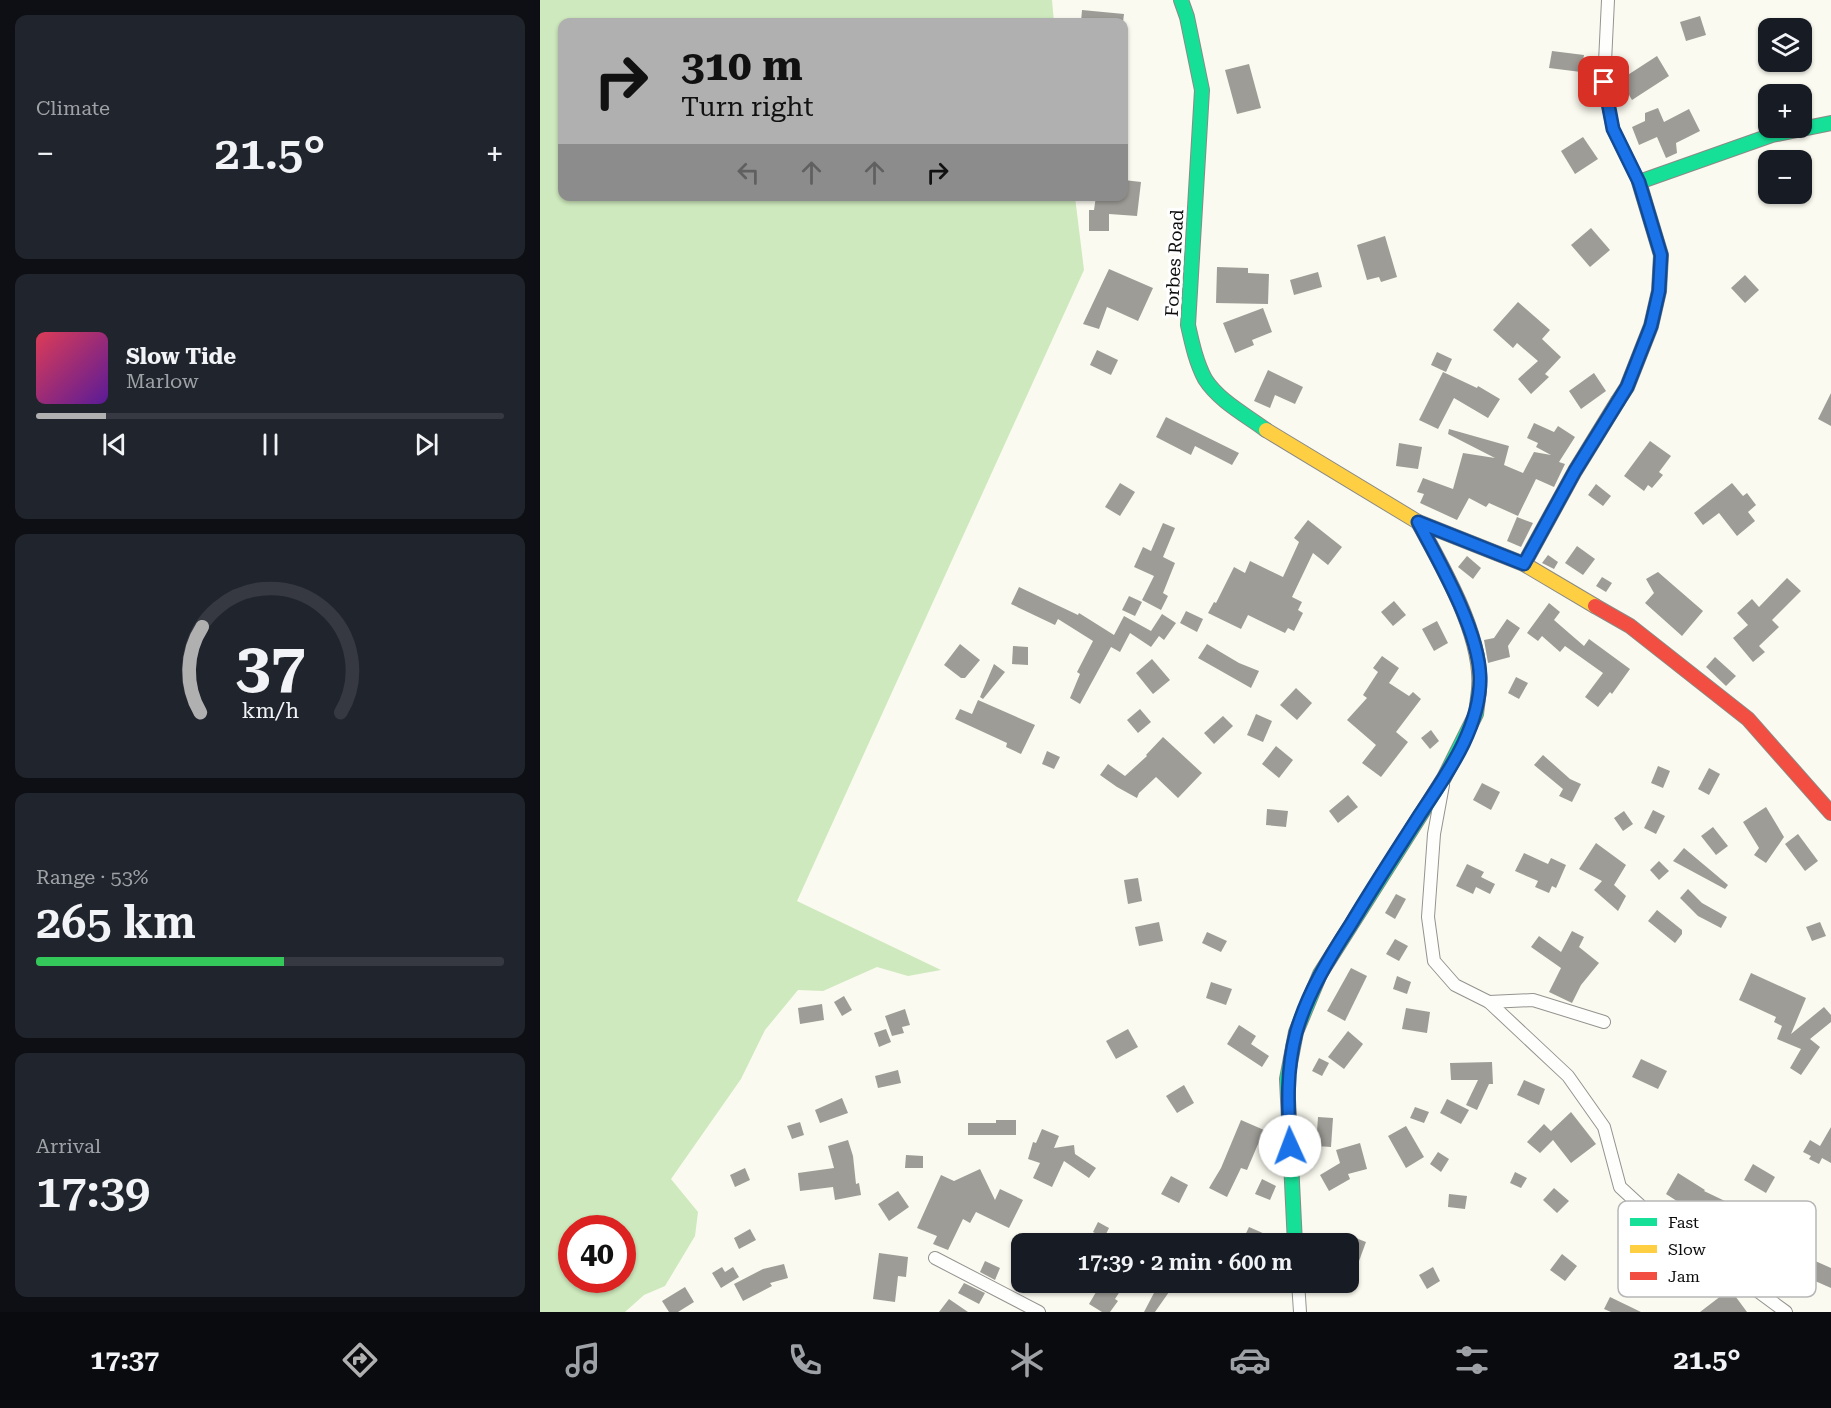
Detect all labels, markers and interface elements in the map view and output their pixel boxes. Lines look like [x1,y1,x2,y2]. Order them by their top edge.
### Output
map controls [1758,18,1812,204]
button: layers [1758,18,1812,72]
text: 310 m [681,41,803,90]
icon: right [582,42,660,120]
pin [1578,56,1629,107]
icon: arrive [1587,65,1620,98]
button: + [1758,84,1812,138]
text: Turn right [681,91,814,123]
text: Climate [36,96,110,120]
text: 21.5° [214,127,326,180]
text: − [36,134,54,173]
text: + [486,134,504,173]
button: − [1758,150,1812,204]
icon: left [732,156,765,189]
icon: ahead [795,156,828,189]
icon: ahead [858,156,891,189]
icon: right [921,156,954,189]
street label: Forbes Road [1161,208,1187,317]
text: Slow Tide [126,344,236,369]
text: Marlow [126,369,199,393]
icon: previous [98,428,131,461]
icon: pause [254,428,287,461]
icon: next [410,428,443,461]
text: 37 [235,629,305,702]
text: km/h [241,698,299,723]
text: Range · 53% [36,865,148,889]
text: 265 km [36,896,196,949]
position arrow [1258,1114,1322,1178]
text: Arrival [36,1134,101,1158]
text: 17:39 [36,1165,150,1218]
legend [1618,1201,1816,1297]
text: Fast [1668,1213,1699,1232]
speed limit sign: 40 [558,1215,636,1293]
text: Slow [1668,1240,1706,1259]
text: 17:39 · 2 min · 600 m [1078,1250,1292,1275]
text: Jam [1668,1267,1700,1286]
icon: directions [339,1339,381,1381]
icon: music [562,1339,604,1381]
icon: phone [784,1339,826,1381]
icon: climate [1006,1339,1048,1381]
icon: car [1229,1339,1271,1381]
icon: filters [1451,1339,1493,1381]
text: 17:37 [90,1344,159,1376]
text: 21.5° [1674,1344,1741,1376]

